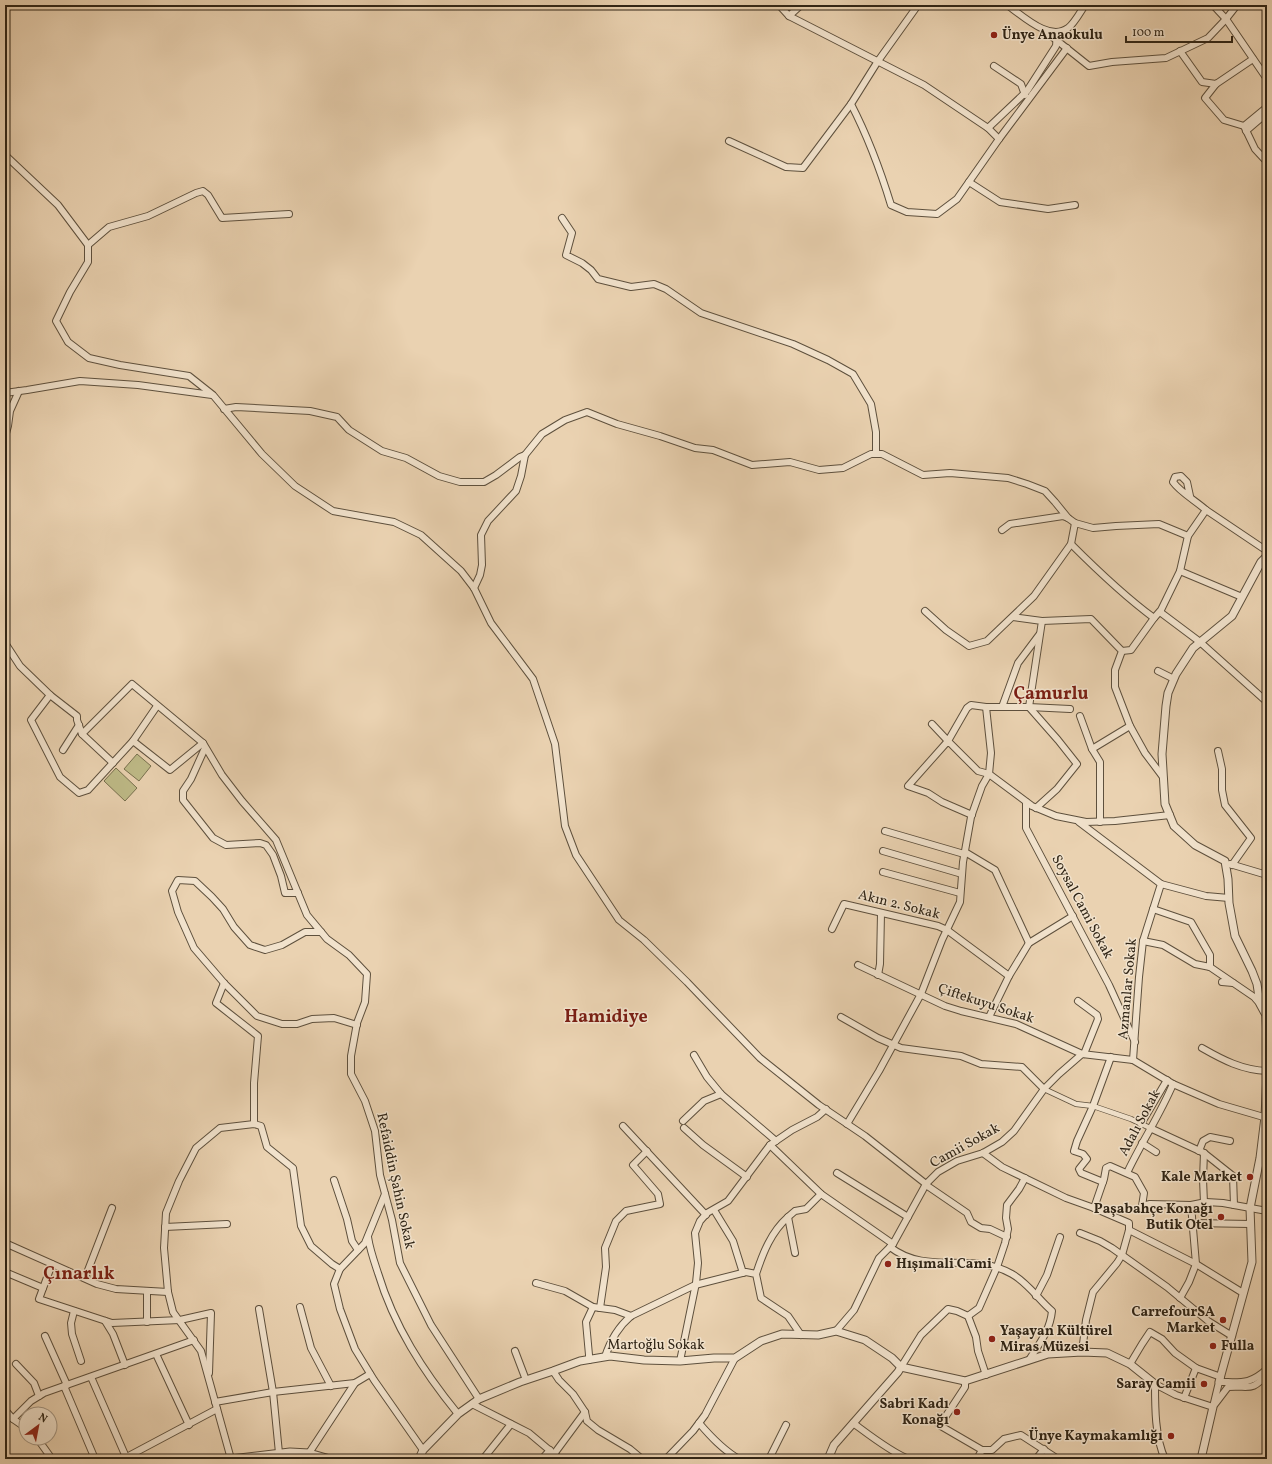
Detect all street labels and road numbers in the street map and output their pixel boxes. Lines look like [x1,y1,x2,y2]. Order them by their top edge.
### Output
street label: Soysal Cami Sokak [1047,852,1118,963]
street label: Akın 2. Sokak [856,886,942,924]
street label: Azmanlar Sokak [1114,937,1142,1040]
street label: Çiftekuyu Sokak [935,979,1037,1029]
street label: Adalı Sokak [1114,1086,1166,1160]
street label: Refaiddin Şahin Sokak [371,1111,419,1251]
street label: Camii Sokak [927,1119,1004,1173]
street label: Martoğlu Sokak [607,1336,705,1355]

